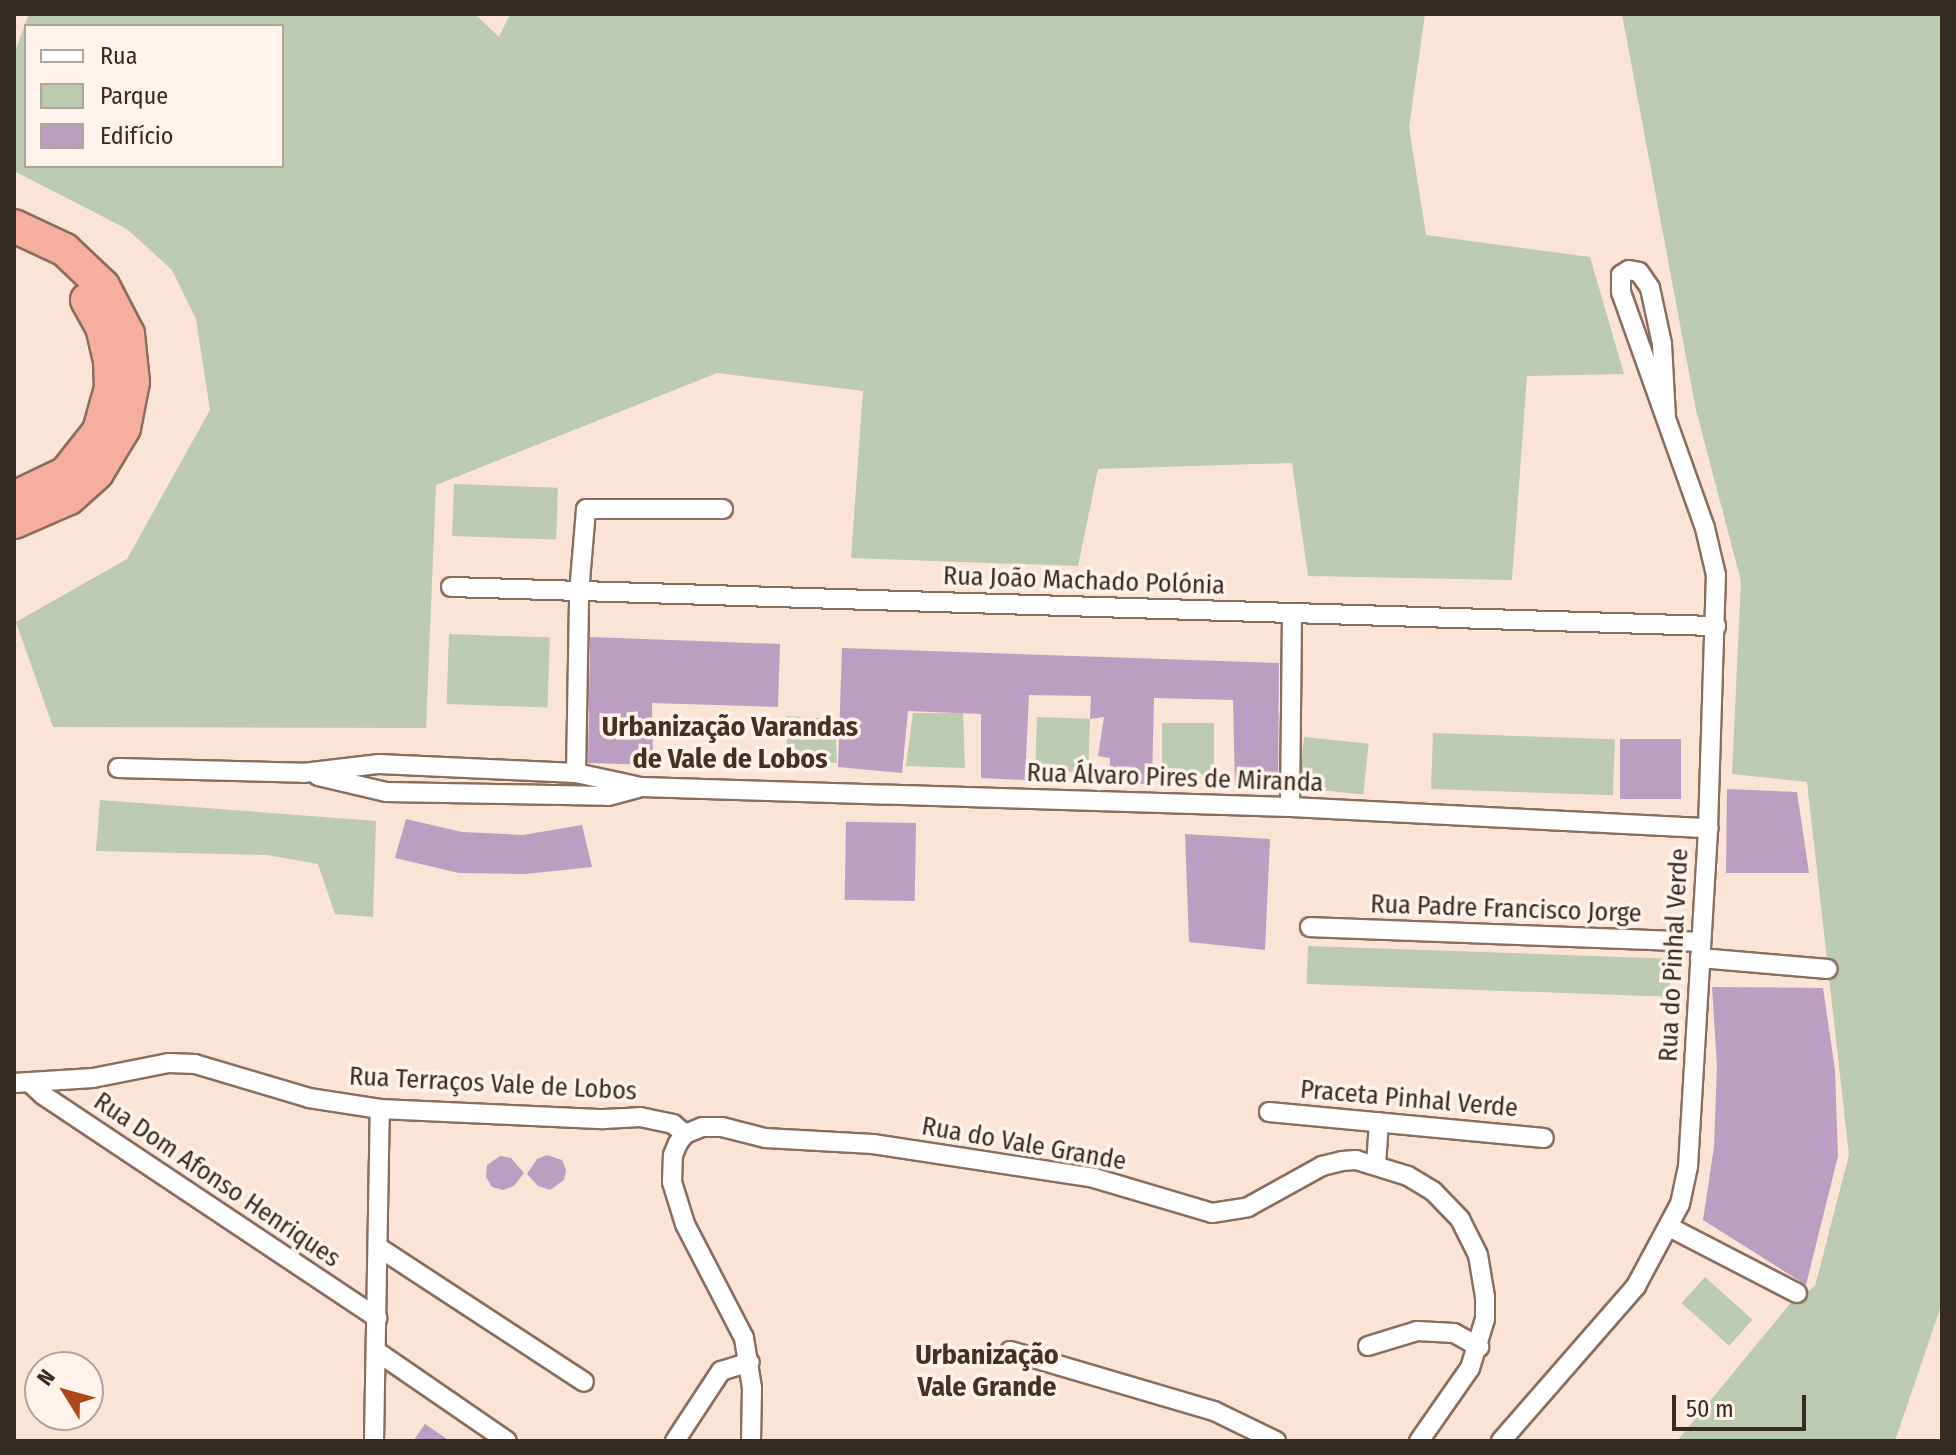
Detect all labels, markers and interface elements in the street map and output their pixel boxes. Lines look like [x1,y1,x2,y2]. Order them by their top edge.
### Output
legend [24,24,284,168]
text: Rua [100,42,137,70]
text: Parque [100,82,168,110]
text: Edifício [100,122,173,150]
street label: Rua João Machado Polónia [942,560,1226,602]
district label: Urbanização Varandas de Vale de Lobos [602,710,858,776]
street label: Rua Álvaro Pires de Miranda [1026,757,1324,799]
street label: Rua do Pinhal Verde [1653,847,1695,1063]
street label: Rua Padre Francisco Jorge [1370,889,1642,929]
street label: Rua Terraços Vale de Lobos [348,1061,638,1107]
street label: Praceta Pinhal Verde [1299,1074,1519,1124]
street label: Rua Dom Afonso Henriques [88,1086,346,1274]
street label: Rua do Vale Grande [919,1111,1129,1177]
district label: Urbanização Vale Grande [915,1338,1059,1404]
north arrow [24,1351,104,1431]
text: N [31,1364,61,1391]
scale bar [1676,1379,1810,1429]
text: 50 m [1686,1395,1734,1423]

